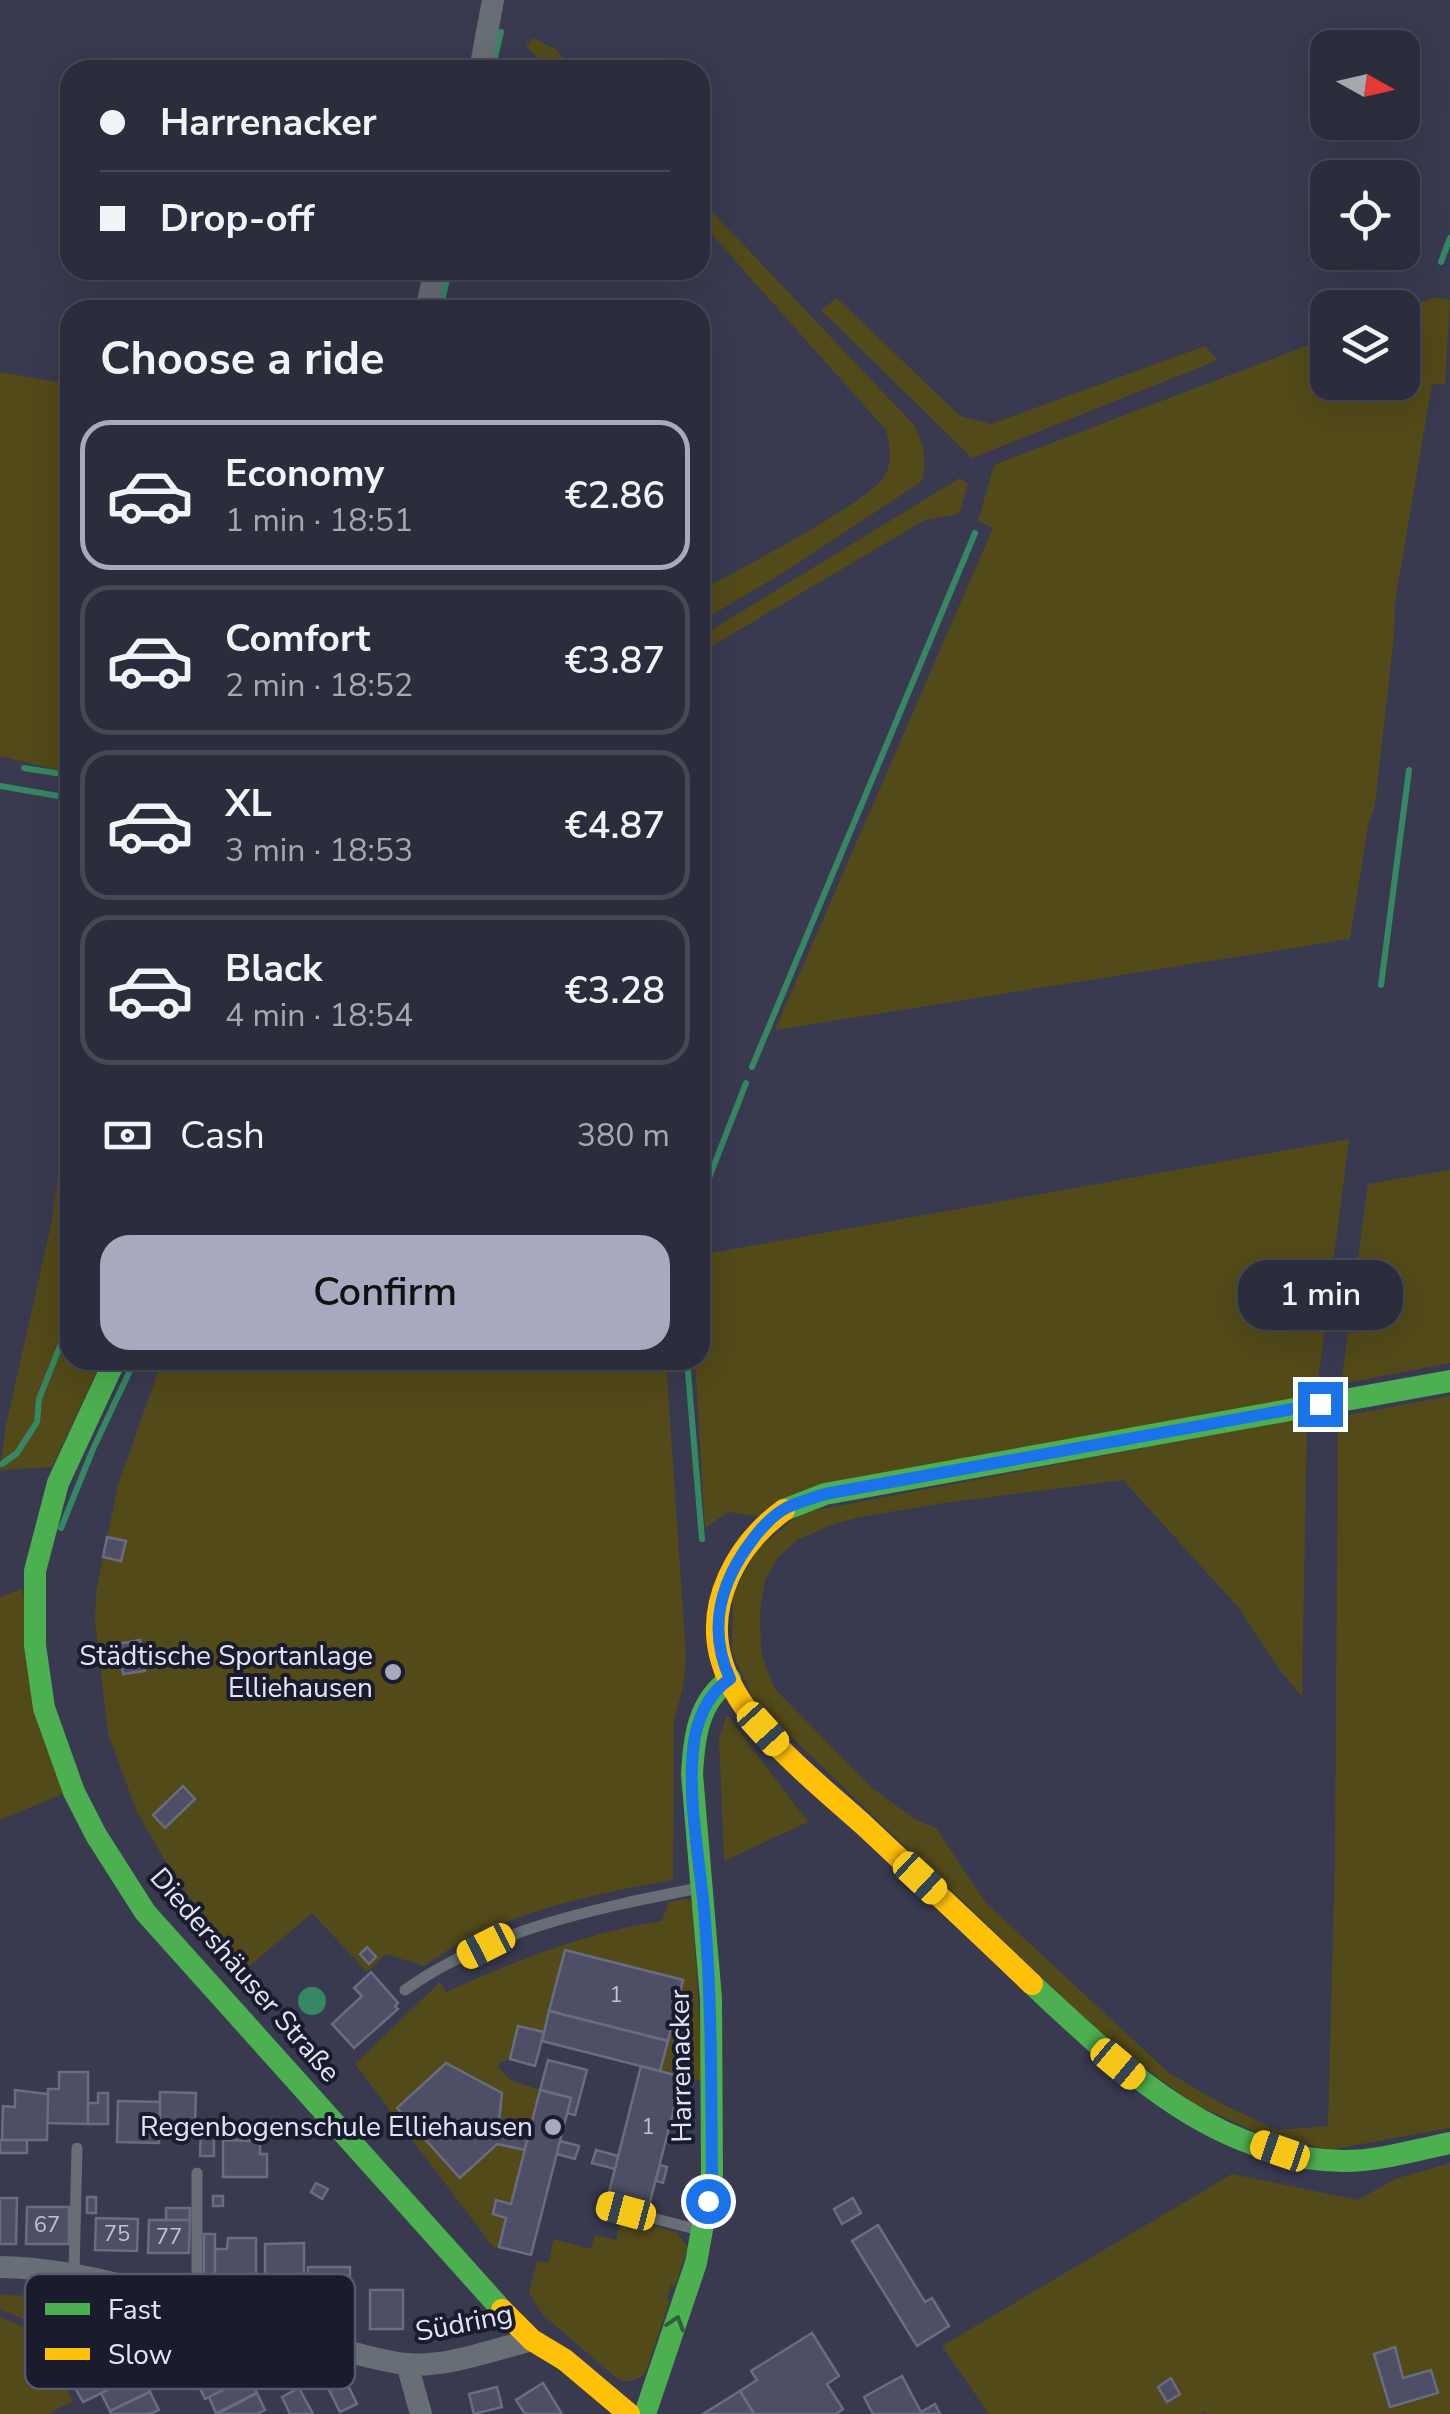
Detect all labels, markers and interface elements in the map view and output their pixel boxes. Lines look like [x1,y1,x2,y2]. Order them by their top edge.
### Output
north arrow [1310,30,1420,140]
map controls [1310,30,1420,400]
text: Harrenacker [160,97,377,148]
button: locate [1310,160,1420,270]
text: Drop-off [160,193,314,244]
button: layers [1310,290,1420,400]
text: Choose a ride [100,329,385,390]
text: Economy [225,448,384,499]
icon: car [105,450,195,540]
text: €2.86 [565,470,665,521]
text: 1 min · 18:51 [225,499,413,542]
text: Comfort [225,613,370,664]
icon: car [105,615,195,705]
text: €3.87 [565,635,665,686]
text: 2 min · 18:52 [225,664,413,707]
text: XL [225,778,272,829]
icon: car [105,780,195,870]
text: €4.87 [565,800,665,851]
text: 3 min · 18:53 [225,829,413,872]
text: Black [225,943,322,994]
icon: car [105,945,195,1035]
text: €3.28 [565,965,665,1016]
text: 4 min · 18:54 [225,994,413,1037]
icon: cash [100,1108,155,1163]
text: Cash [180,1110,265,1161]
text: 380 m [577,1114,670,1157]
button: Confirm [100,1235,670,1350]
callout: 1 min [1238,1259,1402,1329]
text: 1 min [1280,1273,1361,1316]
route end [1298,1382,1343,1427]
place label: Städtische Sportanlage Elliehausen [79,1637,373,1707]
marker: Städtische Sportanlage Elliehausen [382,1661,404,1683]
car [732,1697,794,1761]
car [888,1847,952,1909]
street label: Diedershäuser Straße [141,1860,349,2090]
car [452,1919,520,1973]
house number: 1 [609,1980,623,2010]
street label: Harrenacker [661,1989,701,2143]
car [1085,2033,1151,2095]
place label: Regenbogenschule Elliehausen [140,2108,533,2146]
house number: 1 [641,2112,655,2142]
marker: Regenbogenschule Elliehausen [542,2116,564,2138]
car [1247,2127,1313,2175]
route start [686,2179,731,2224]
car [593,2189,659,2233]
house number: 67 [34,2210,60,2240]
house number: 75 [104,2219,130,2249]
house number: 77 [156,2222,182,2252]
legend [25,2274,355,2389]
text: Fast [108,2291,161,2329]
street label: Südring [412,2295,516,2351]
one-way arrow [664,2315,685,2332]
text: Slow [108,2336,172,2374]

